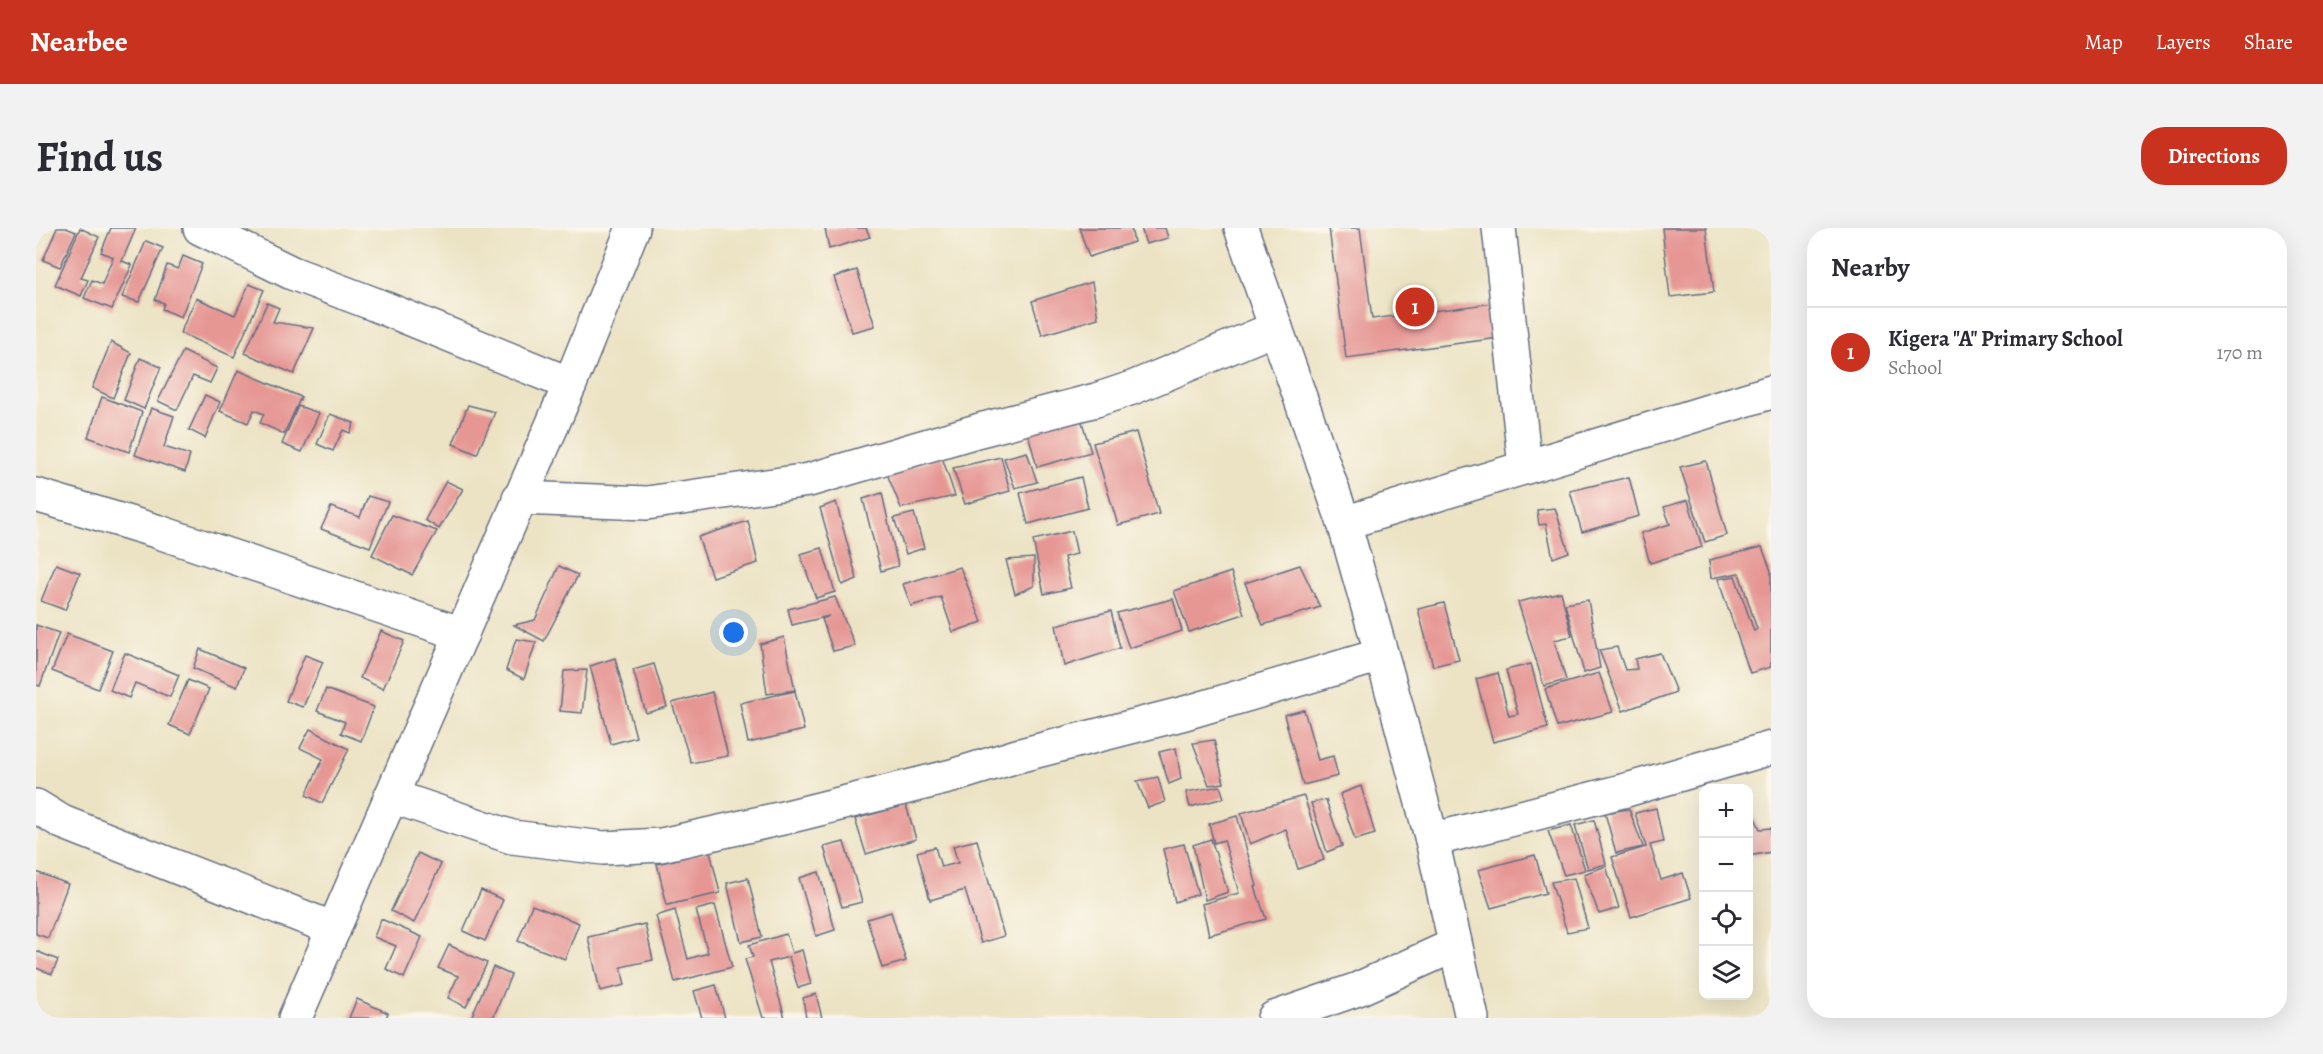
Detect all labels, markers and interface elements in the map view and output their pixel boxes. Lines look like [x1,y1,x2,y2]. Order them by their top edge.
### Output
text: Nearbee [30,23,128,61]
text: Map [2084,28,2123,56]
text: Layers [2156,28,2211,56]
text: Share [2244,28,2293,56]
button: Directions [2141,127,2287,185]
text: Find us [36,128,163,185]
text: Nearby [1831,250,1910,285]
pin: 1 [1396,284,1434,329]
text: Kigera "A" Primary School [1888,324,2123,354]
text: 1 [1847,339,1854,366]
text: 170 m [2217,339,2263,366]
text: School [1888,354,1942,381]
your location [719,618,748,647]
map controls [1699,784,1753,1000]
button: + [1699,784,1753,838]
button: − [1699,838,1753,892]
button: locate [1699,892,1753,946]
button: layers [1699,946,1753,1000]

